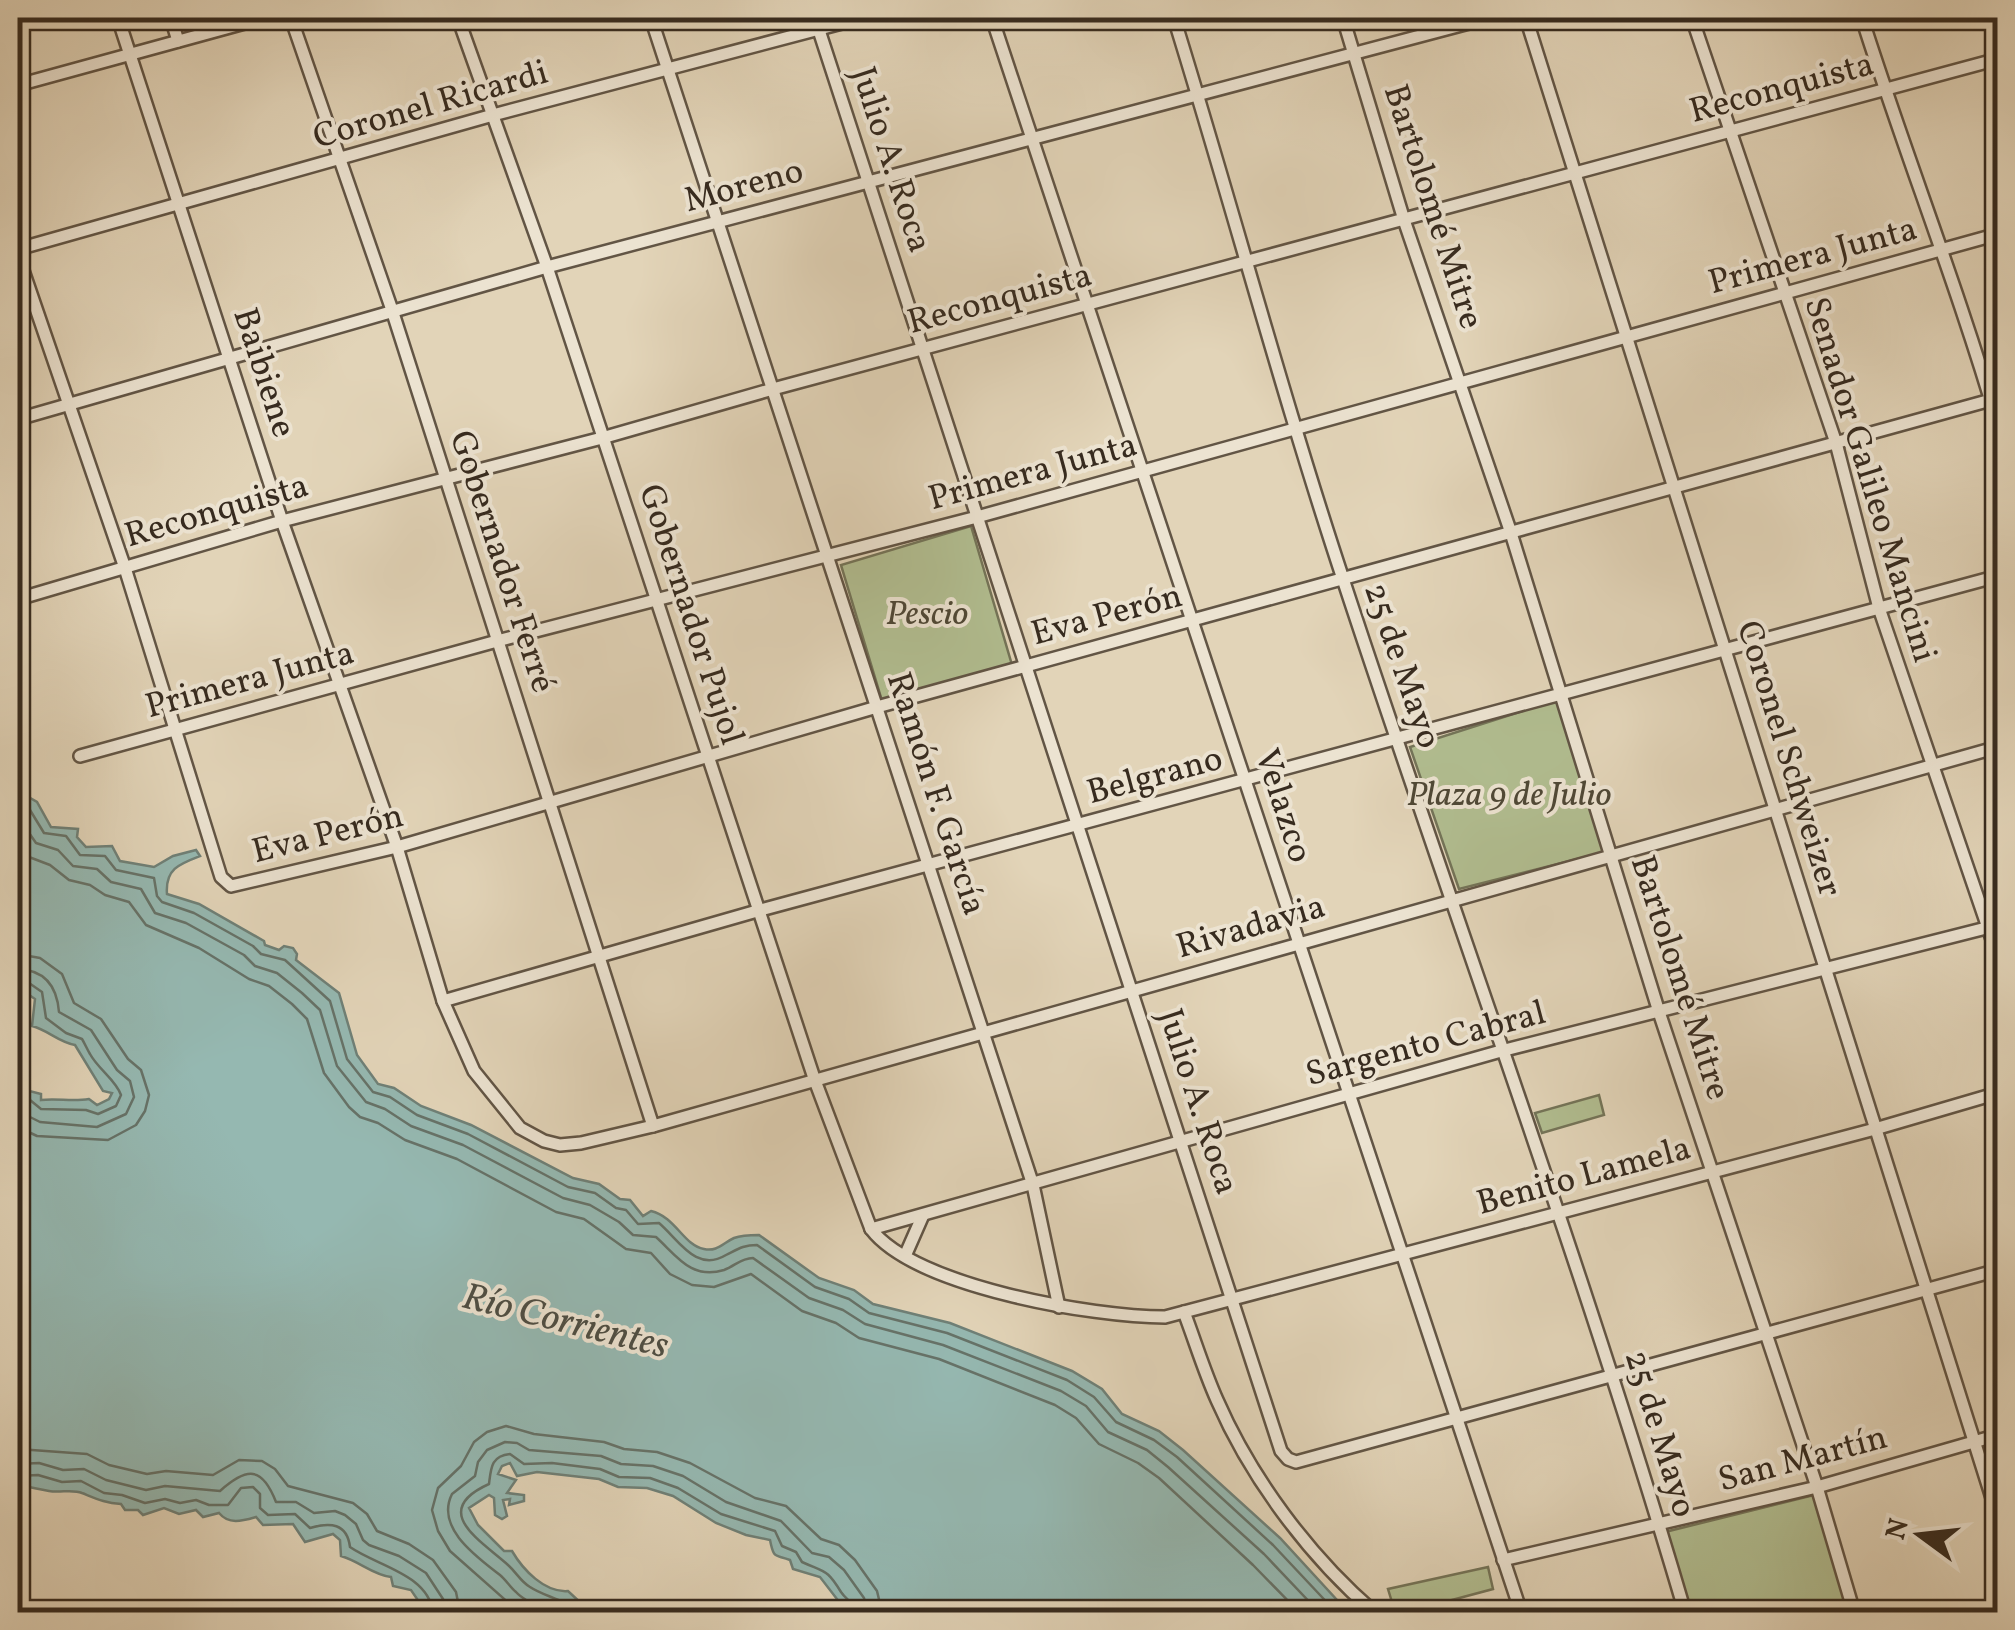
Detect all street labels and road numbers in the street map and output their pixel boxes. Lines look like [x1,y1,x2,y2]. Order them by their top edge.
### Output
street label: Reconquista [1684,41,1880,137]
street label: Coronel Ricardi [308,50,554,162]
street label: Julio A. Roca [837,61,943,259]
street label: Bartolomé Mitre [1370,79,1494,335]
street label: Moreno [679,148,809,226]
street label: Primera Junta [1703,206,1923,308]
street label: Reconquista [902,252,1098,348]
street label: Senador Galileo Mancini [1791,292,1947,668]
street label: Baibiene [220,302,306,444]
street label: Primera Junta [923,422,1143,524]
street label: Gobernador Ferré [436,425,566,699]
street label: Reconquista [120,463,314,561]
street label: Gobernador Pujol [625,479,755,751]
street label: Eva Perón [1026,573,1188,659]
street label: 25 de Mayo [1350,577,1452,755]
street label: Coronel Schweizer [1723,615,1853,903]
street label: Primera Junta [140,630,360,732]
street label: Ramón F. García [873,666,997,922]
street label: Belgrano [1082,736,1228,818]
street label: Velazco [1241,743,1323,869]
street label: Eva Perón [247,793,409,877]
street label: Bartolomé Mitre [1617,850,1741,1106]
street label: Rivadavia [1171,884,1331,972]
street label: Sargento Cabral [1301,990,1551,1100]
street label: Julio A. Roca [1144,1003,1250,1201]
street label: Benito Lamela [1472,1125,1696,1229]
street label: 25 de Mayo [1611,1345,1707,1523]
street label: San Martín [1713,1414,1893,1506]

